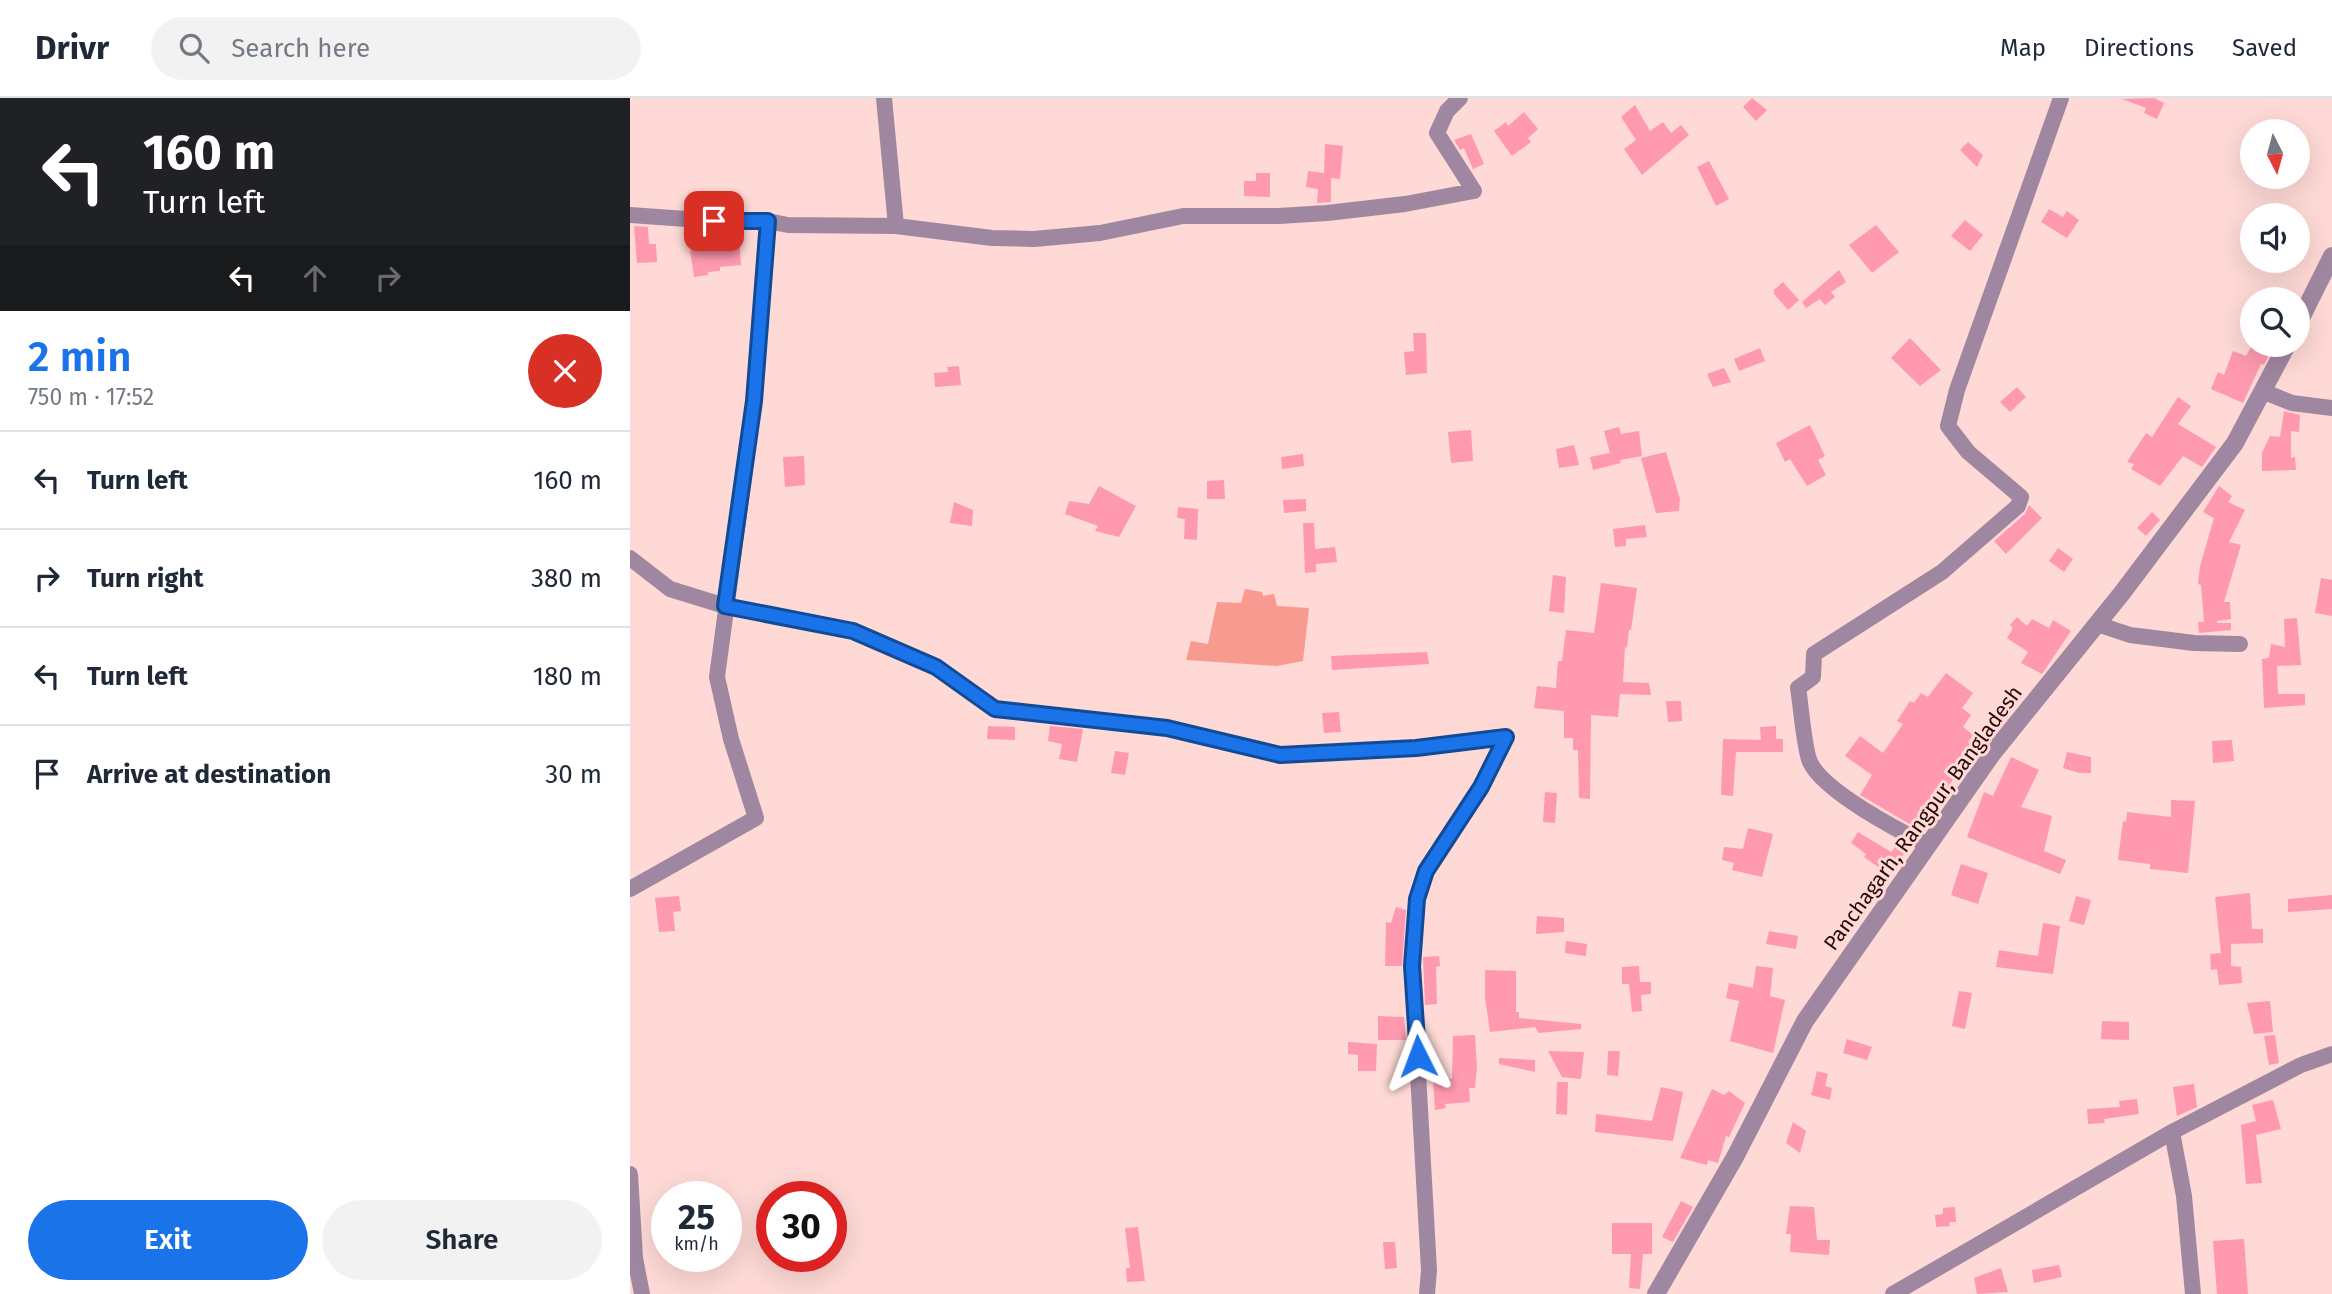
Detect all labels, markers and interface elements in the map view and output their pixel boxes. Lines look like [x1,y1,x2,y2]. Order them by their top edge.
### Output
search box [151,17,641,80]
text: Drivr [35,28,109,68]
icon: search [175,29,213,67]
text: Search here [231,33,370,64]
text: Map [2000,34,2046,62]
text: Directions [2084,34,2194,62]
text: Saved [2232,34,2297,62]
north arrow [2240,119,2310,189]
map controls [2240,119,2310,357]
text: 160 m [143,123,275,182]
icon: left [28,126,119,217]
text: Turn left [143,183,265,221]
pin [684,191,744,251]
icon: arrive [695,202,733,240]
button: sound [2240,203,2310,273]
icon: left [223,259,261,297]
icon: ahead [296,259,334,297]
icon: right [369,259,407,297]
button: search [2240,287,2310,357]
text: 2 min [28,332,132,382]
button: close [528,334,602,408]
text: 750 m · 17:52 [28,383,154,411]
icon: left [28,461,66,499]
text: Turn left [87,465,188,496]
text: 160 m [533,465,602,496]
icon: right [28,559,66,597]
text: Turn right [87,563,204,594]
text: 380 m [531,563,602,594]
icon: left [28,657,66,695]
text: Turn left [87,661,188,692]
text: 180 m [533,661,602,692]
street label: Panchagarh, Rangpur, Bangladesh [1818,680,2028,956]
icon: arrive [28,755,66,793]
text: Arrive at destination [87,759,331,790]
text: 30 m [545,759,602,790]
position arrow [1381,1019,1455,1093]
speed limit sign: 30 [756,1181,847,1272]
text: 25 [678,1196,715,1238]
button: Exit [28,1200,308,1280]
button: Share [322,1200,602,1280]
text: km/h [674,1233,719,1255]

